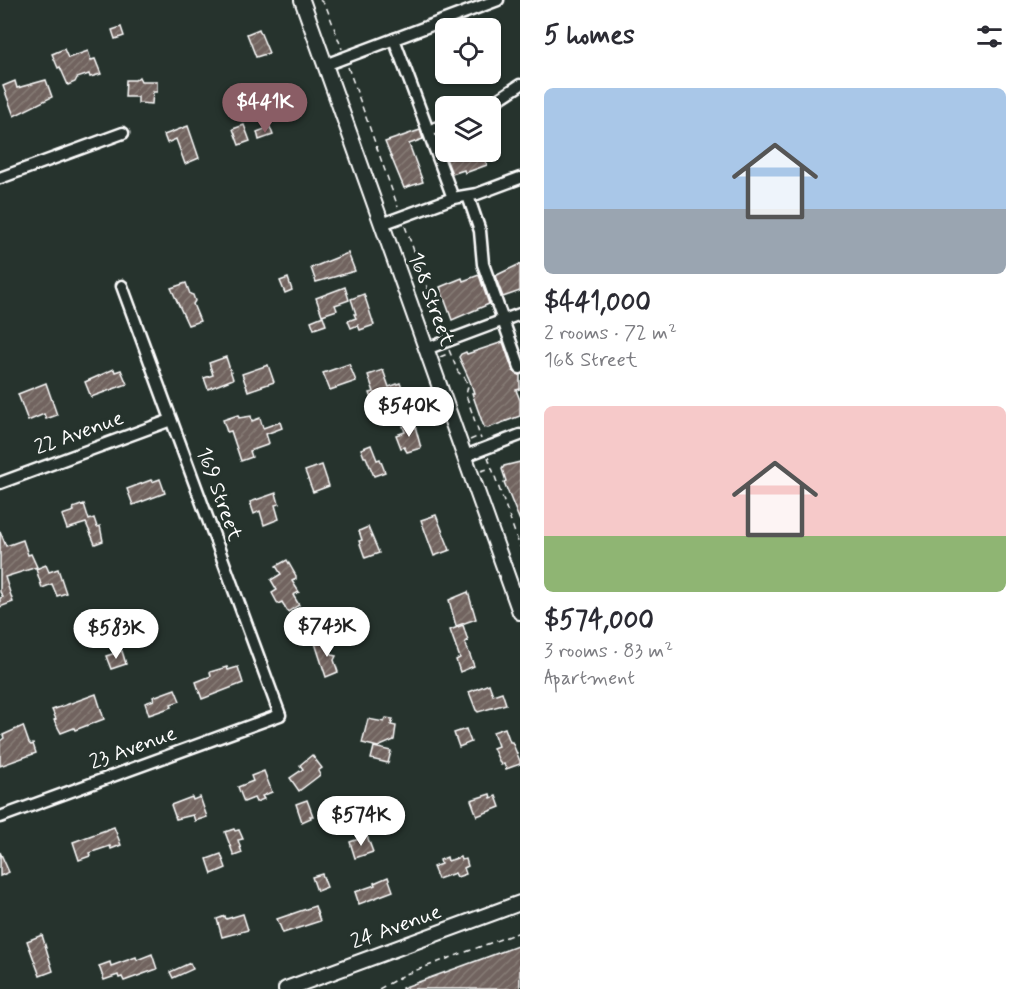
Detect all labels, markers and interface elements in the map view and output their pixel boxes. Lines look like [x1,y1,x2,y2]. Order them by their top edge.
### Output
map controls [435,18,501,162]
button: locate [435,18,501,84]
text: 5 homes [544,19,635,53]
icon: filters [973,20,1006,53]
pin: $441K [223,83,307,134]
text: $441K [236,89,294,116]
button: layers [435,96,501,162]
icon: home [721,127,829,235]
street label: 168 Street [401,248,461,351]
text: $441,000 [544,286,651,320]
text: 2 rooms · 72 m² [544,320,677,347]
text: 168 Street [544,347,637,374]
pin: $540K [367,387,451,438]
text: $540K [378,393,440,420]
street label: 22 Avenue [31,404,127,462]
street label: 169 Street [189,443,249,545]
icon: home [721,445,829,553]
text: $574,000 [544,604,654,638]
pin: $743K [285,607,369,658]
pin: $583K [74,609,158,660]
text: $743K [298,613,356,640]
text: $583K [88,615,145,642]
text: 3 rooms · 83 m² [544,638,673,665]
text: Apartment [544,665,635,692]
street label: 23 Avenue [86,719,180,777]
pin: $574K [319,796,403,847]
text: $574K [331,802,391,829]
street label: 24 Avenue [347,898,445,956]

